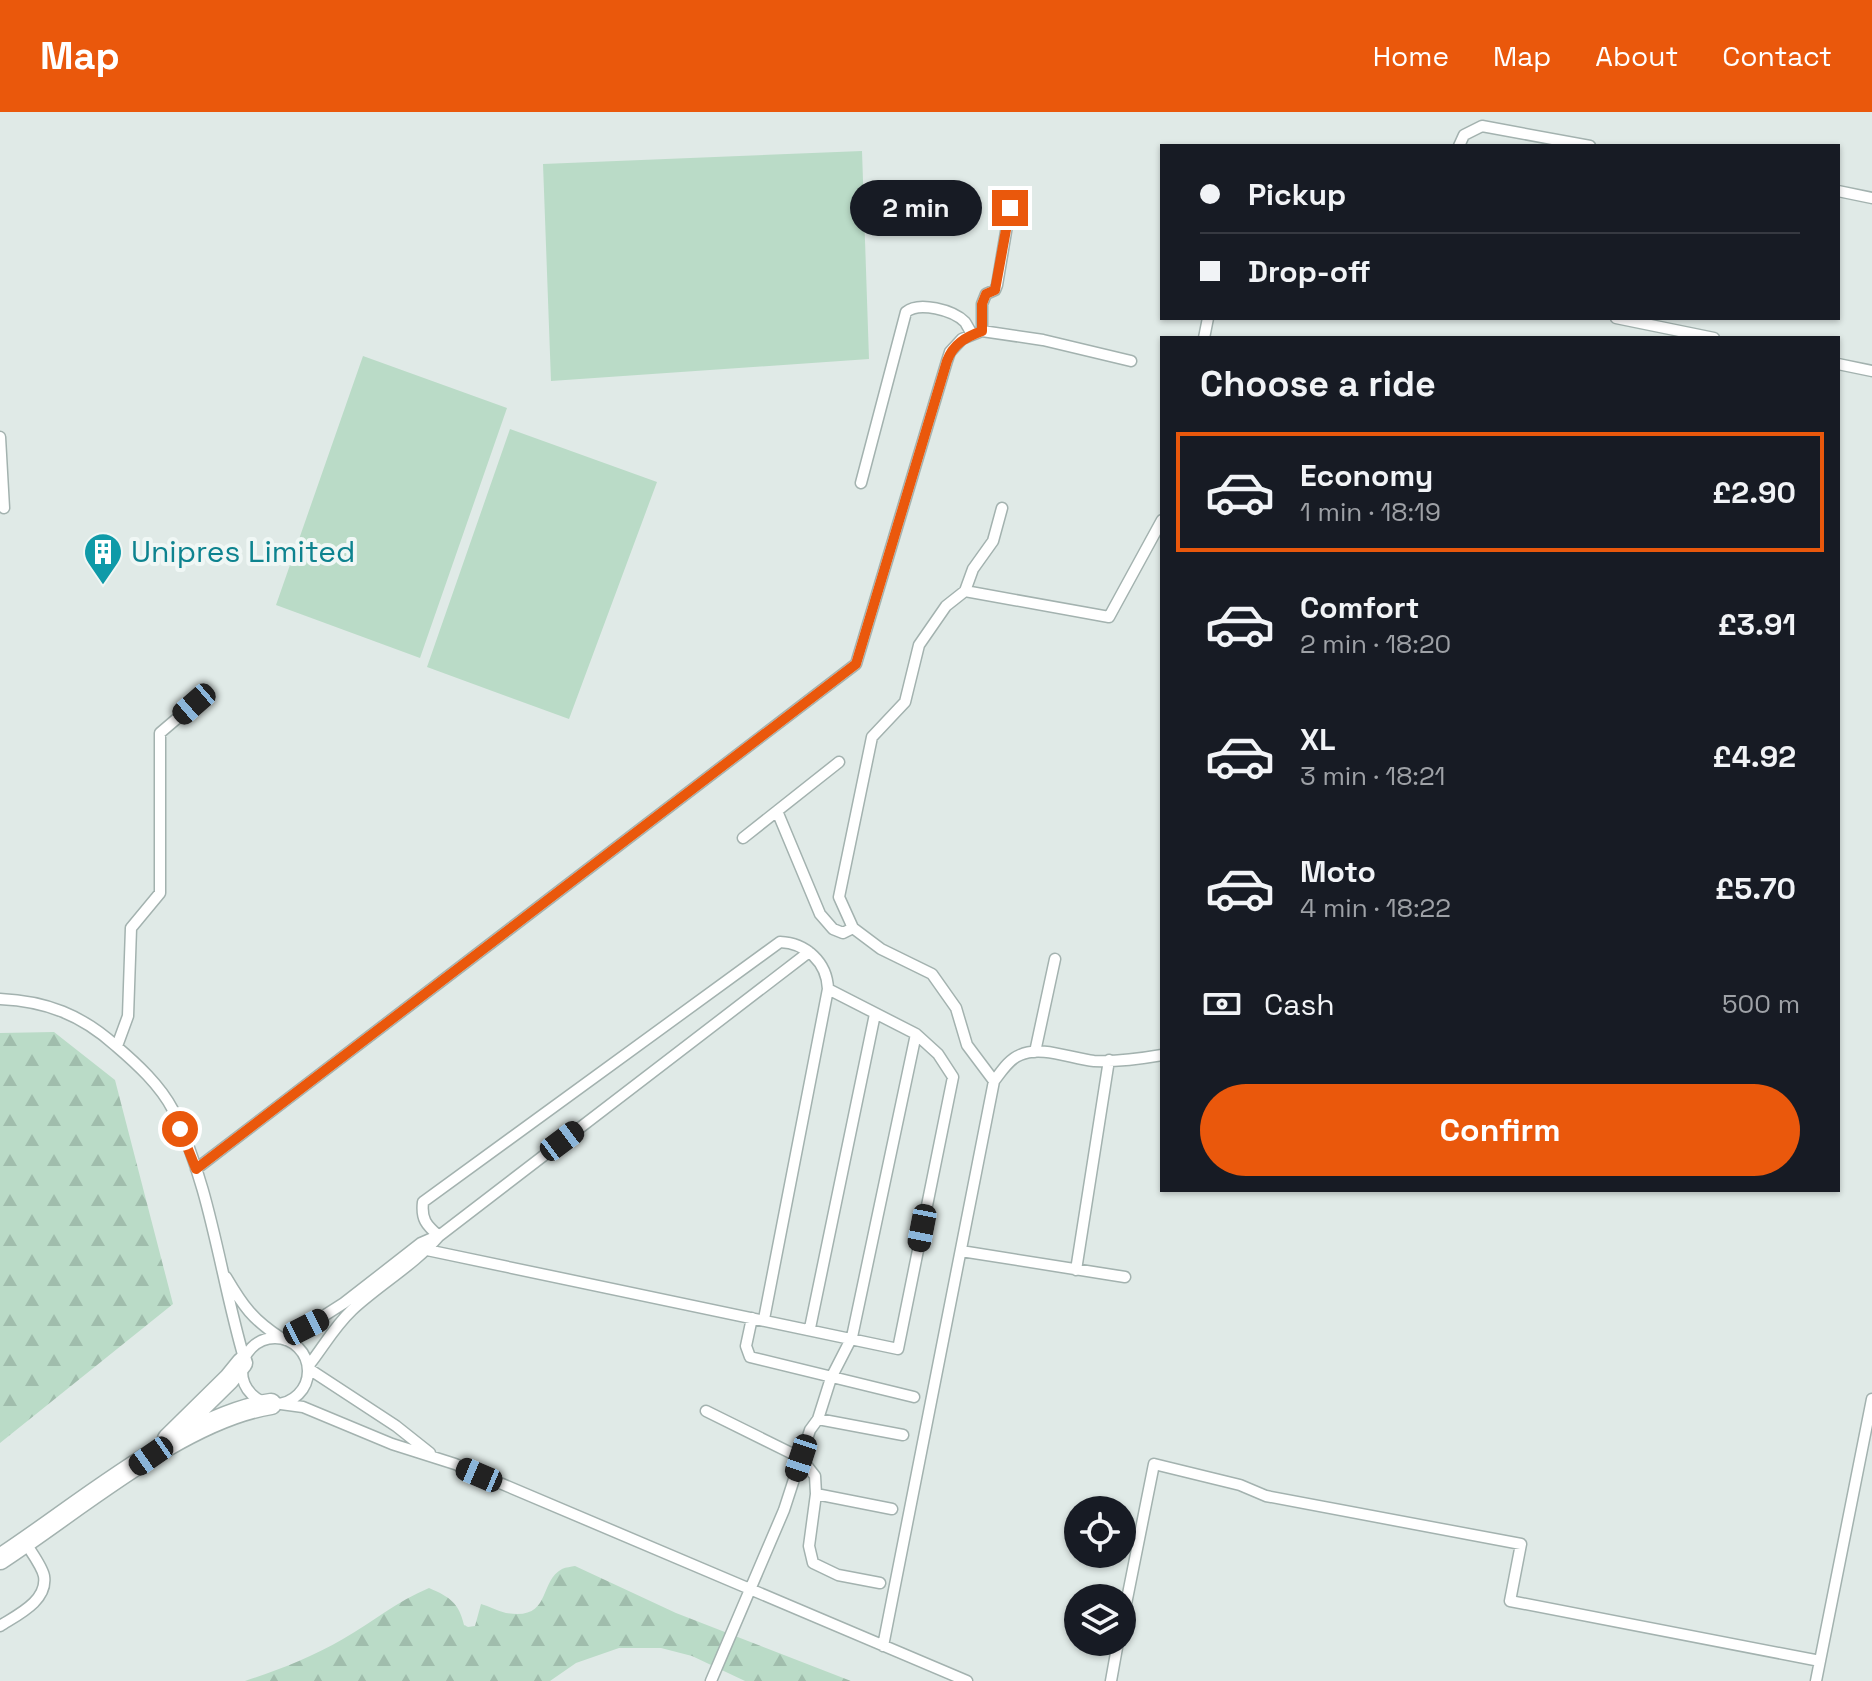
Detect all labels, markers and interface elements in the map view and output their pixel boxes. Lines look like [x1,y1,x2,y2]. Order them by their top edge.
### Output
text: Map [40,32,120,80]
text: Home [1373,38,1449,74]
text: Map [1493,38,1551,74]
text: About [1595,38,1678,74]
text: Contact [1722,38,1832,74]
text: Pickup [1248,175,1346,214]
callout: 2 min [850,180,982,236]
route end [992,190,1028,226]
text: 2 min [882,191,950,225]
text: Drop-off [1248,252,1371,291]
text: Choose a ride [1200,361,1436,407]
icon: car [1204,456,1276,528]
text: Economy [1300,456,1433,495]
text: £2.90 [1712,473,1796,512]
text: 1 min · 18:19 [1300,495,1441,529]
building icon: Unipres Limited [82,531,124,586]
place label: Unipres Limited [131,532,355,571]
icon: car [1204,588,1276,660]
text: Comfort [1300,588,1419,627]
text: £3.91 [1718,605,1796,644]
text: 2 min · 18:20 [1300,627,1451,661]
car [168,679,220,729]
icon: car [1204,720,1276,792]
text: XL [1300,720,1336,759]
text: £4.92 [1713,737,1796,776]
text: 3 min · 18:21 [1300,759,1445,793]
icon: car [1204,852,1276,924]
text: Moto [1300,852,1376,891]
text: £5.70 [1715,869,1796,908]
text: 4 min · 18:22 [1300,891,1451,925]
icon: cash [1200,982,1244,1026]
text: Cash [1264,985,1335,1024]
text: 500 m [1722,987,1800,1021]
button: Confirm [1200,1084,1800,1176]
route start [162,1111,198,1147]
car [536,1117,588,1165]
car [906,1202,938,1254]
car [279,1305,333,1349]
car [782,1431,820,1485]
car [124,1432,178,1480]
car [452,1455,506,1495]
map controls [1064,1496,1136,1656]
button: locate [1064,1496,1136,1568]
button: layers [1064,1584,1136,1656]

